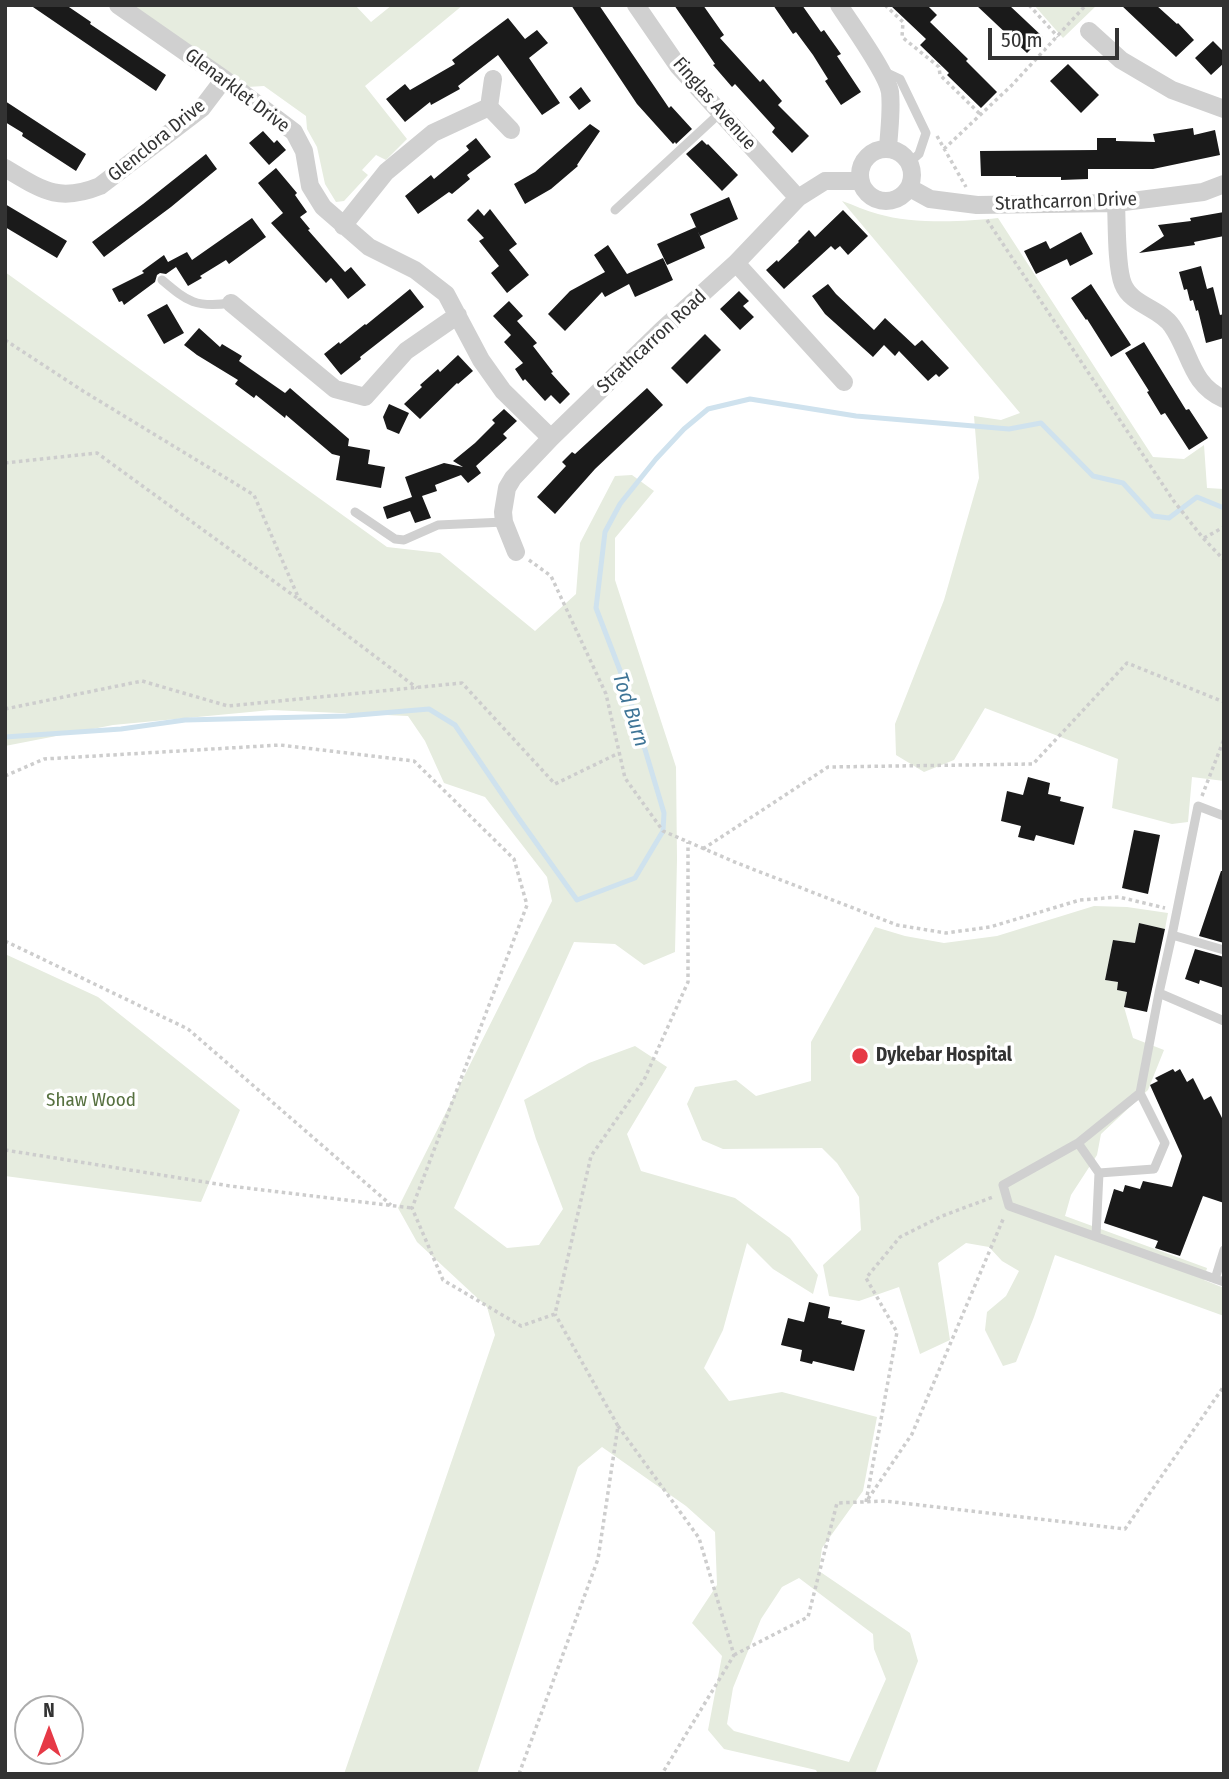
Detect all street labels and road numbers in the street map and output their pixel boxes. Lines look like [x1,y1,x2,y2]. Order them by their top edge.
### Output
street label: Glenarklet Drive [180,44,294,138]
street label: Finglas Avenue [668,53,760,155]
street label: Glenclora Drive [104,95,210,187]
street label: Strathcarron Drive [995,188,1137,216]
street label: Strathcarron Road [593,286,711,398]

